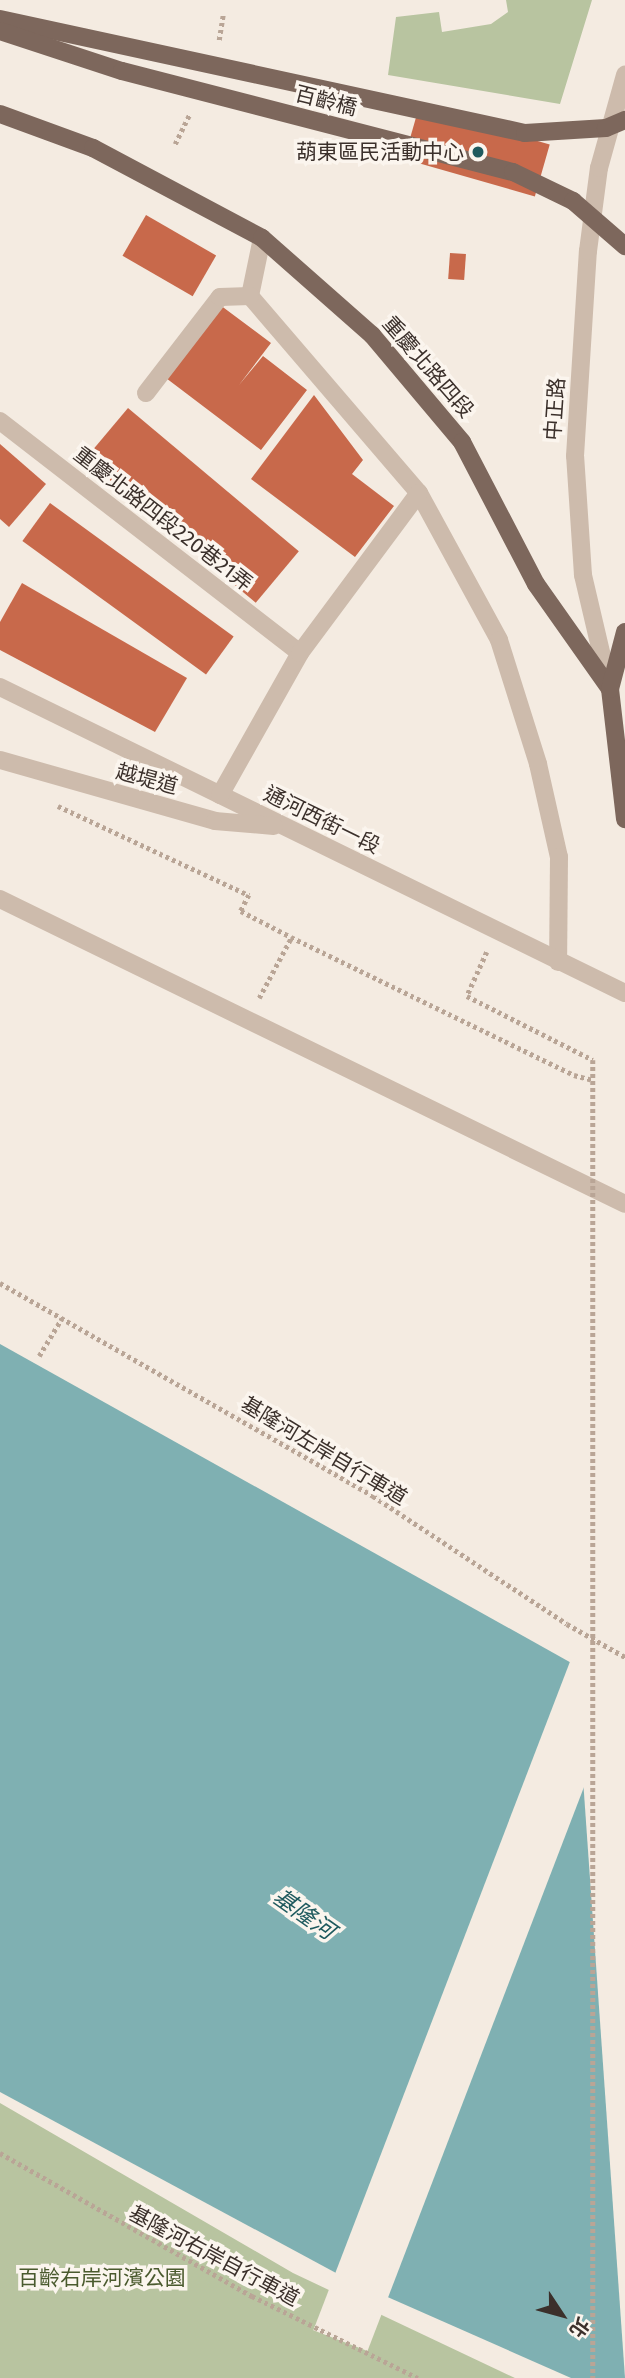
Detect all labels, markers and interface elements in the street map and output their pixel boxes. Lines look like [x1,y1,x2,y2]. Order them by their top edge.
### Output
street label: 百齡橋 [292,81,360,121]
place label: 葫東區民活動中心 [296,139,464,165]
marker: 葫東區民活動中心 [470,144,486,160]
street label: 重慶北路四段 [377,311,479,423]
street label: 中正路 [540,377,570,441]
street label: 重慶北路四段220巷21弄 [69,442,257,596]
street label: 越堤道 [113,759,181,799]
street label: 通河西街一段 [260,781,384,859]
street label: 基隆河左岸自行車道 [237,1392,411,1510]
water label: 基隆河 [268,1883,340,1945]
street label: 基隆河右岸自行車道 [125,2201,303,2311]
park label: 百齡右岸河濱公園 [18,2265,186,2291]
north arrow [527,2280,597,2350]
text: 北 [565,2313,594,2342]

